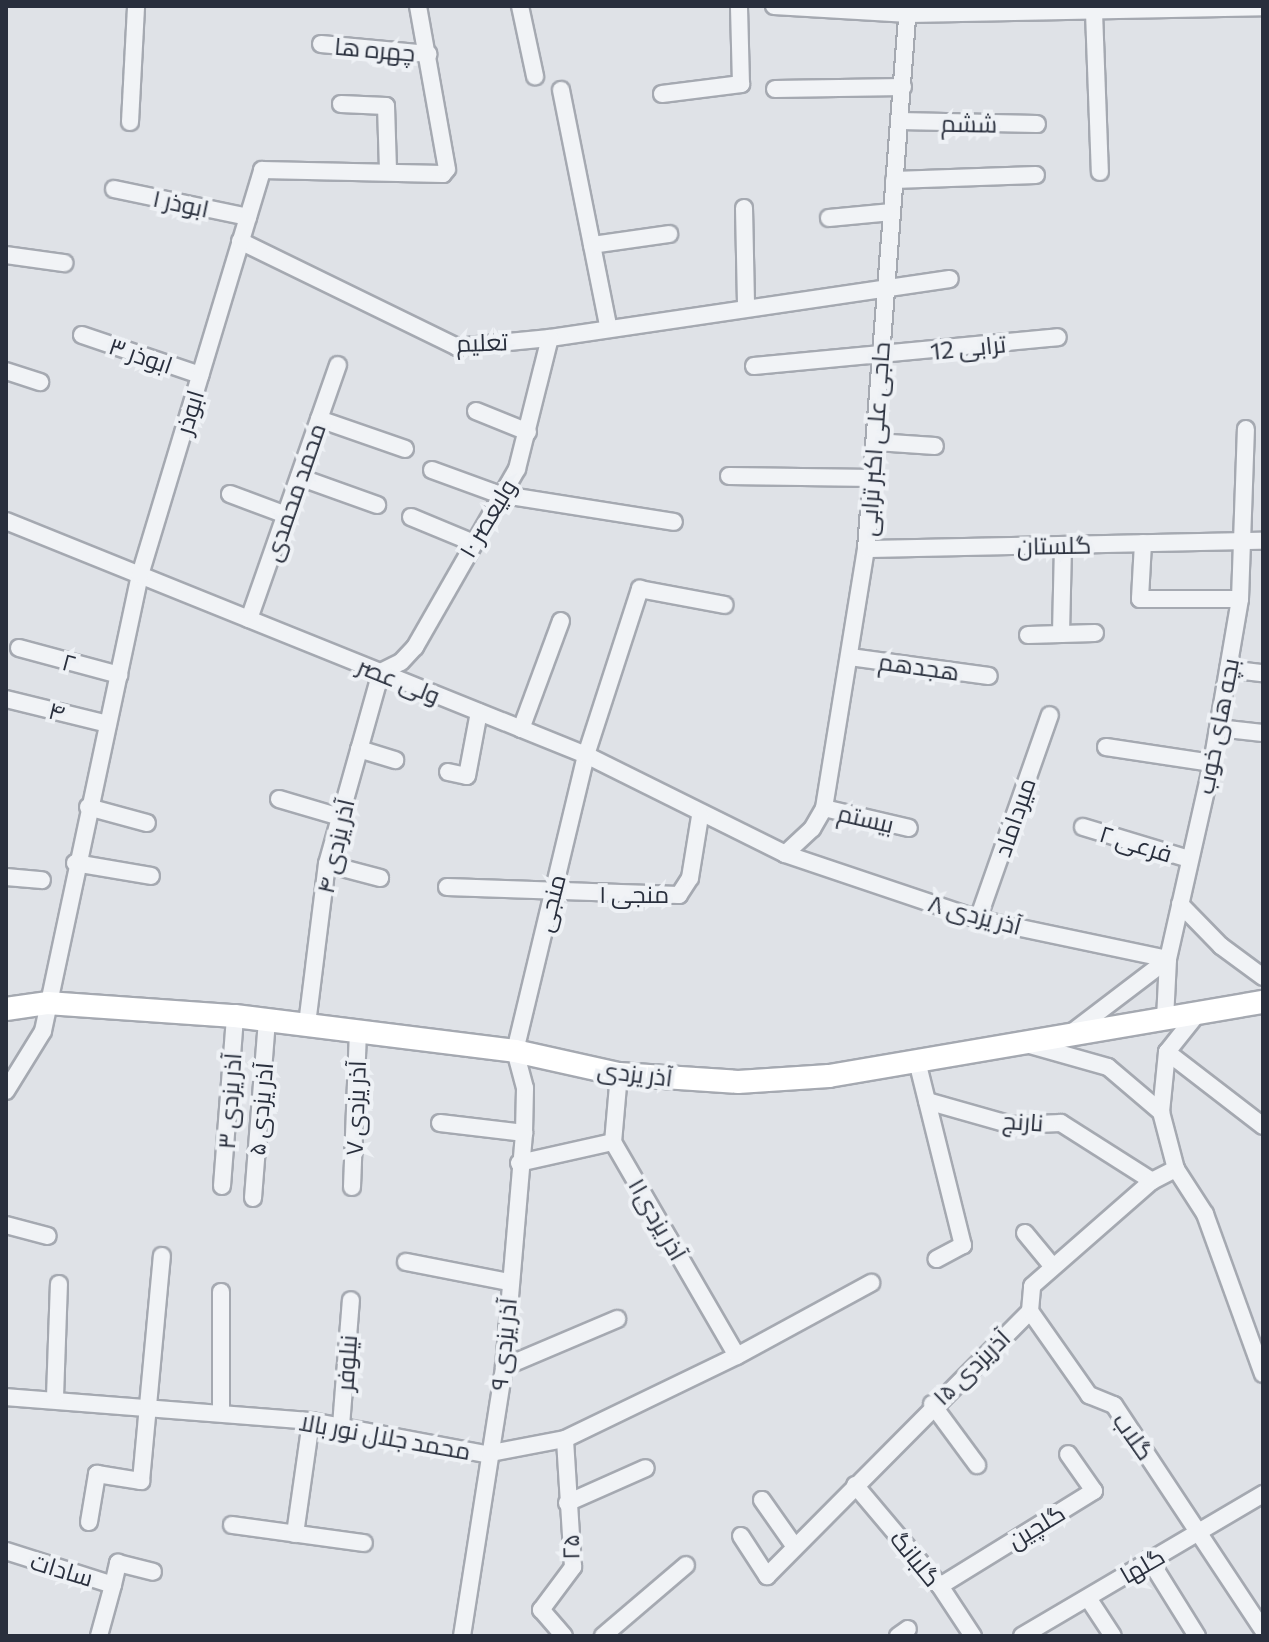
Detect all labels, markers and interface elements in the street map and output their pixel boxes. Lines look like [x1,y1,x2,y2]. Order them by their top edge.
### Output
street label: چهره ها [333,31,417,67]
street label: ششم [941,108,997,138]
street label: ابوذر ۱ [150,183,212,223]
street label: تعلیم [456,327,508,357]
street label: ترابی 12 [929,329,1007,365]
street label: ابوذر ۳ [105,331,177,379]
street label: حاجی علی اکبر ترابی [853,341,895,537]
street label: ابوذر [169,386,209,438]
street label: محمد محمدی [257,419,331,565]
street label: ۱۰ ولیعصر [452,473,522,563]
street label: گلستان [1017,530,1091,560]
street label: ۲ [59,646,79,678]
street label: هجدهم [877,646,961,686]
street label: ولی عصر [353,650,445,710]
street label: بچه های خوب [1190,656,1244,796]
street label: ۴ [46,695,68,727]
street label: میرداماد [987,774,1041,860]
street label: ۴ آذر یزدی [310,796,360,896]
street label: بیستم [835,798,897,838]
street label: فرعی ۲ [1096,818,1176,868]
street label: منجی [529,871,571,935]
street label: منجی ۱ [599,880,669,908]
street label: ۸ آذر یزدی [925,888,1025,940]
street label: آذر یزدی ۳ [211,1052,247,1150]
street label: آذر یزدی [596,1054,674,1092]
street label: آذر یزدی ۷ [339,1060,371,1156]
street label: آذر یزدی ۵ [242,1061,278,1157]
street label: نارنج [1001,1105,1045,1137]
street label: آذر یزدی۱۱ [623,1173,693,1265]
street label: آذر یزدی ۹ [484,1296,522,1392]
street label: ۱۵ آذریزدی [926,1323,1016,1411]
street label: نیلوفر [330,1334,362,1392]
street label: محمد جلال نور بالا [297,1407,473,1465]
street label: گلاب [1108,1407,1160,1465]
street label: گلچین [1002,1498,1070,1554]
street label: گلبانگ [885,1524,947,1592]
street label: ۲۵ [555,1534,585,1560]
street label: گلها [1115,1541,1169,1589]
street label: سادات [27,1546,97,1592]

